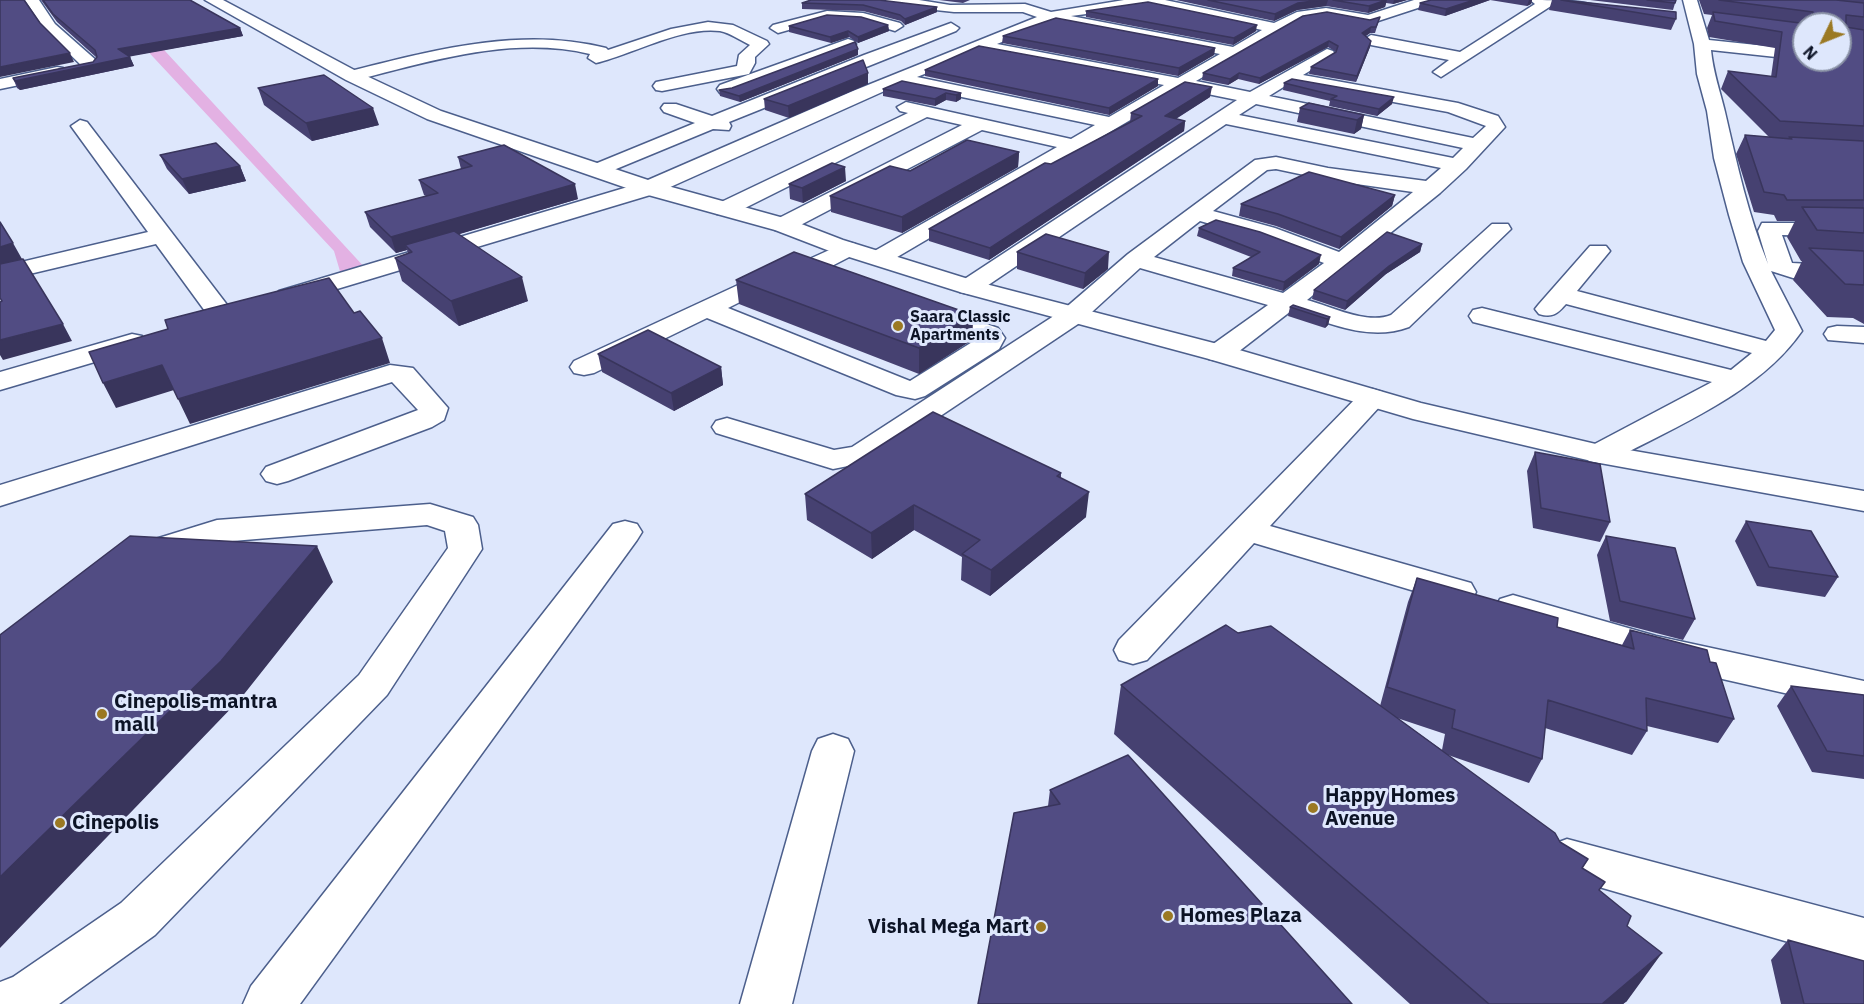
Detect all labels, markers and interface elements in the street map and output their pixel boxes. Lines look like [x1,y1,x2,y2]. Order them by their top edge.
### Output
north arrow [1792,12,1852,72]
text: N [1799,42,1822,64]
place label: Saara Classic Apartments [910,307,1011,345]
marker: Saara Classic Apartments [891,319,905,333]
place label: Cinepolis-mantra mall [114,690,277,737]
marker: Cinepolis-mantra mall [95,707,109,721]
place label: Happy Homes Avenue [1325,784,1455,831]
marker: Happy Homes Avenue [1306,801,1320,815]
place label: Cinepolis [72,811,159,835]
marker: Cinepolis [53,816,67,830]
place label: Homes Plaza [1180,904,1302,928]
marker: Homes Plaza [1161,909,1175,923]
place label: Vishal Mega Mart [868,915,1029,939]
marker: Vishal Mega Mart [1034,920,1048,934]

